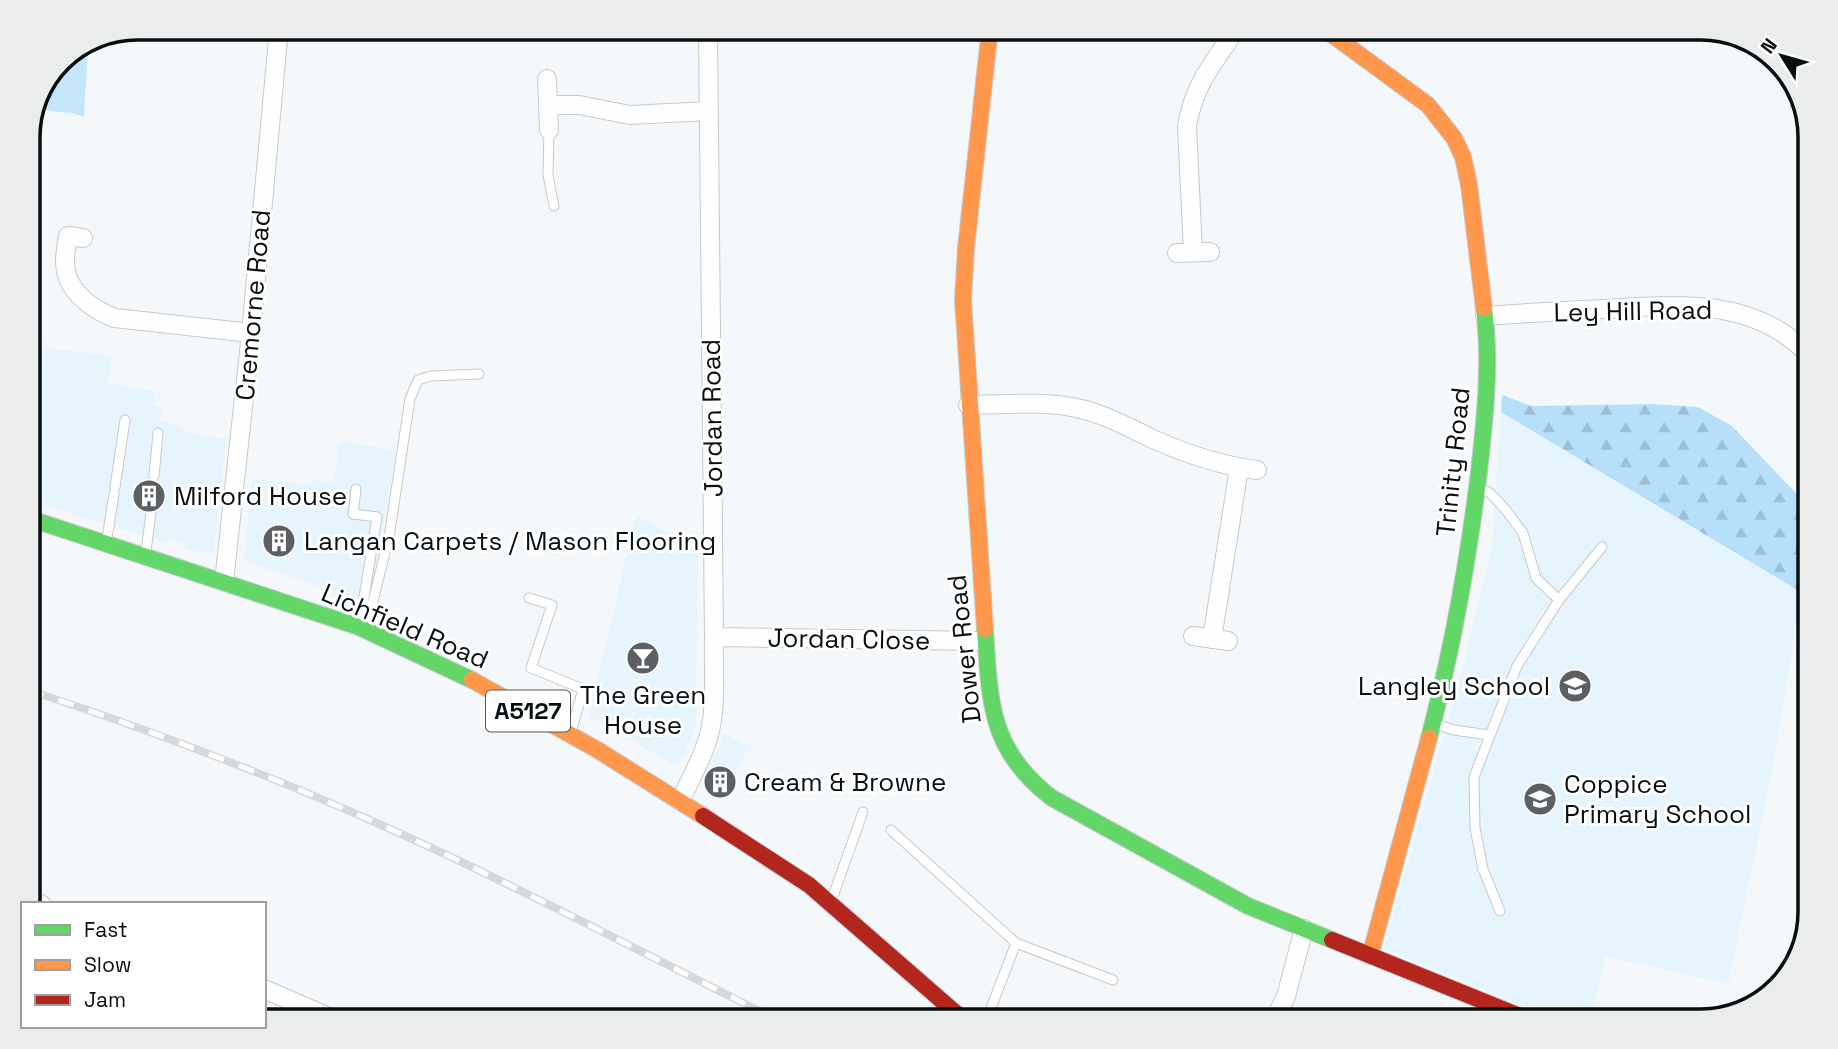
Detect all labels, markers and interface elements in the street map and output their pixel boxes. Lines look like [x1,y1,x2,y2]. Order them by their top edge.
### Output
north arrow [1747,21,1817,91]
text: N [1755,33,1783,59]
street label: Cremorne Road [228,208,278,402]
street label: Ley Hill Road [1553,293,1713,329]
street label: Jordan Road [694,339,730,497]
street label: Trinity Road [1428,386,1478,538]
building icon: Milford House [130,477,168,515]
place label: Milford House [174,479,347,513]
building icon: Langan Carpets / Mason Flooring [260,522,298,560]
place label: Langan Carpets / Mason Flooring [304,524,716,558]
street label: Dower Road [939,573,989,725]
street label: Lichfield Road [316,576,494,676]
street label: Jordan Close [767,621,931,657]
bar icon: The Green House [624,639,662,677]
school or university icon: Langley School [1556,667,1594,705]
place label: Langley School [1358,669,1550,703]
place label: The Green House [580,678,706,742]
road number: A5127 [486,690,570,732]
building icon: Cream & Browne [701,763,739,801]
place label: Cream & Browne [744,765,946,799]
place label: Coppice Primary School [1564,767,1751,831]
school or university icon: Coppice Primary School [1521,780,1559,818]
legend [21,902,266,1028]
text: Fast [84,916,128,943]
text: Slow [84,951,132,978]
text: Jam [84,986,126,1013]

